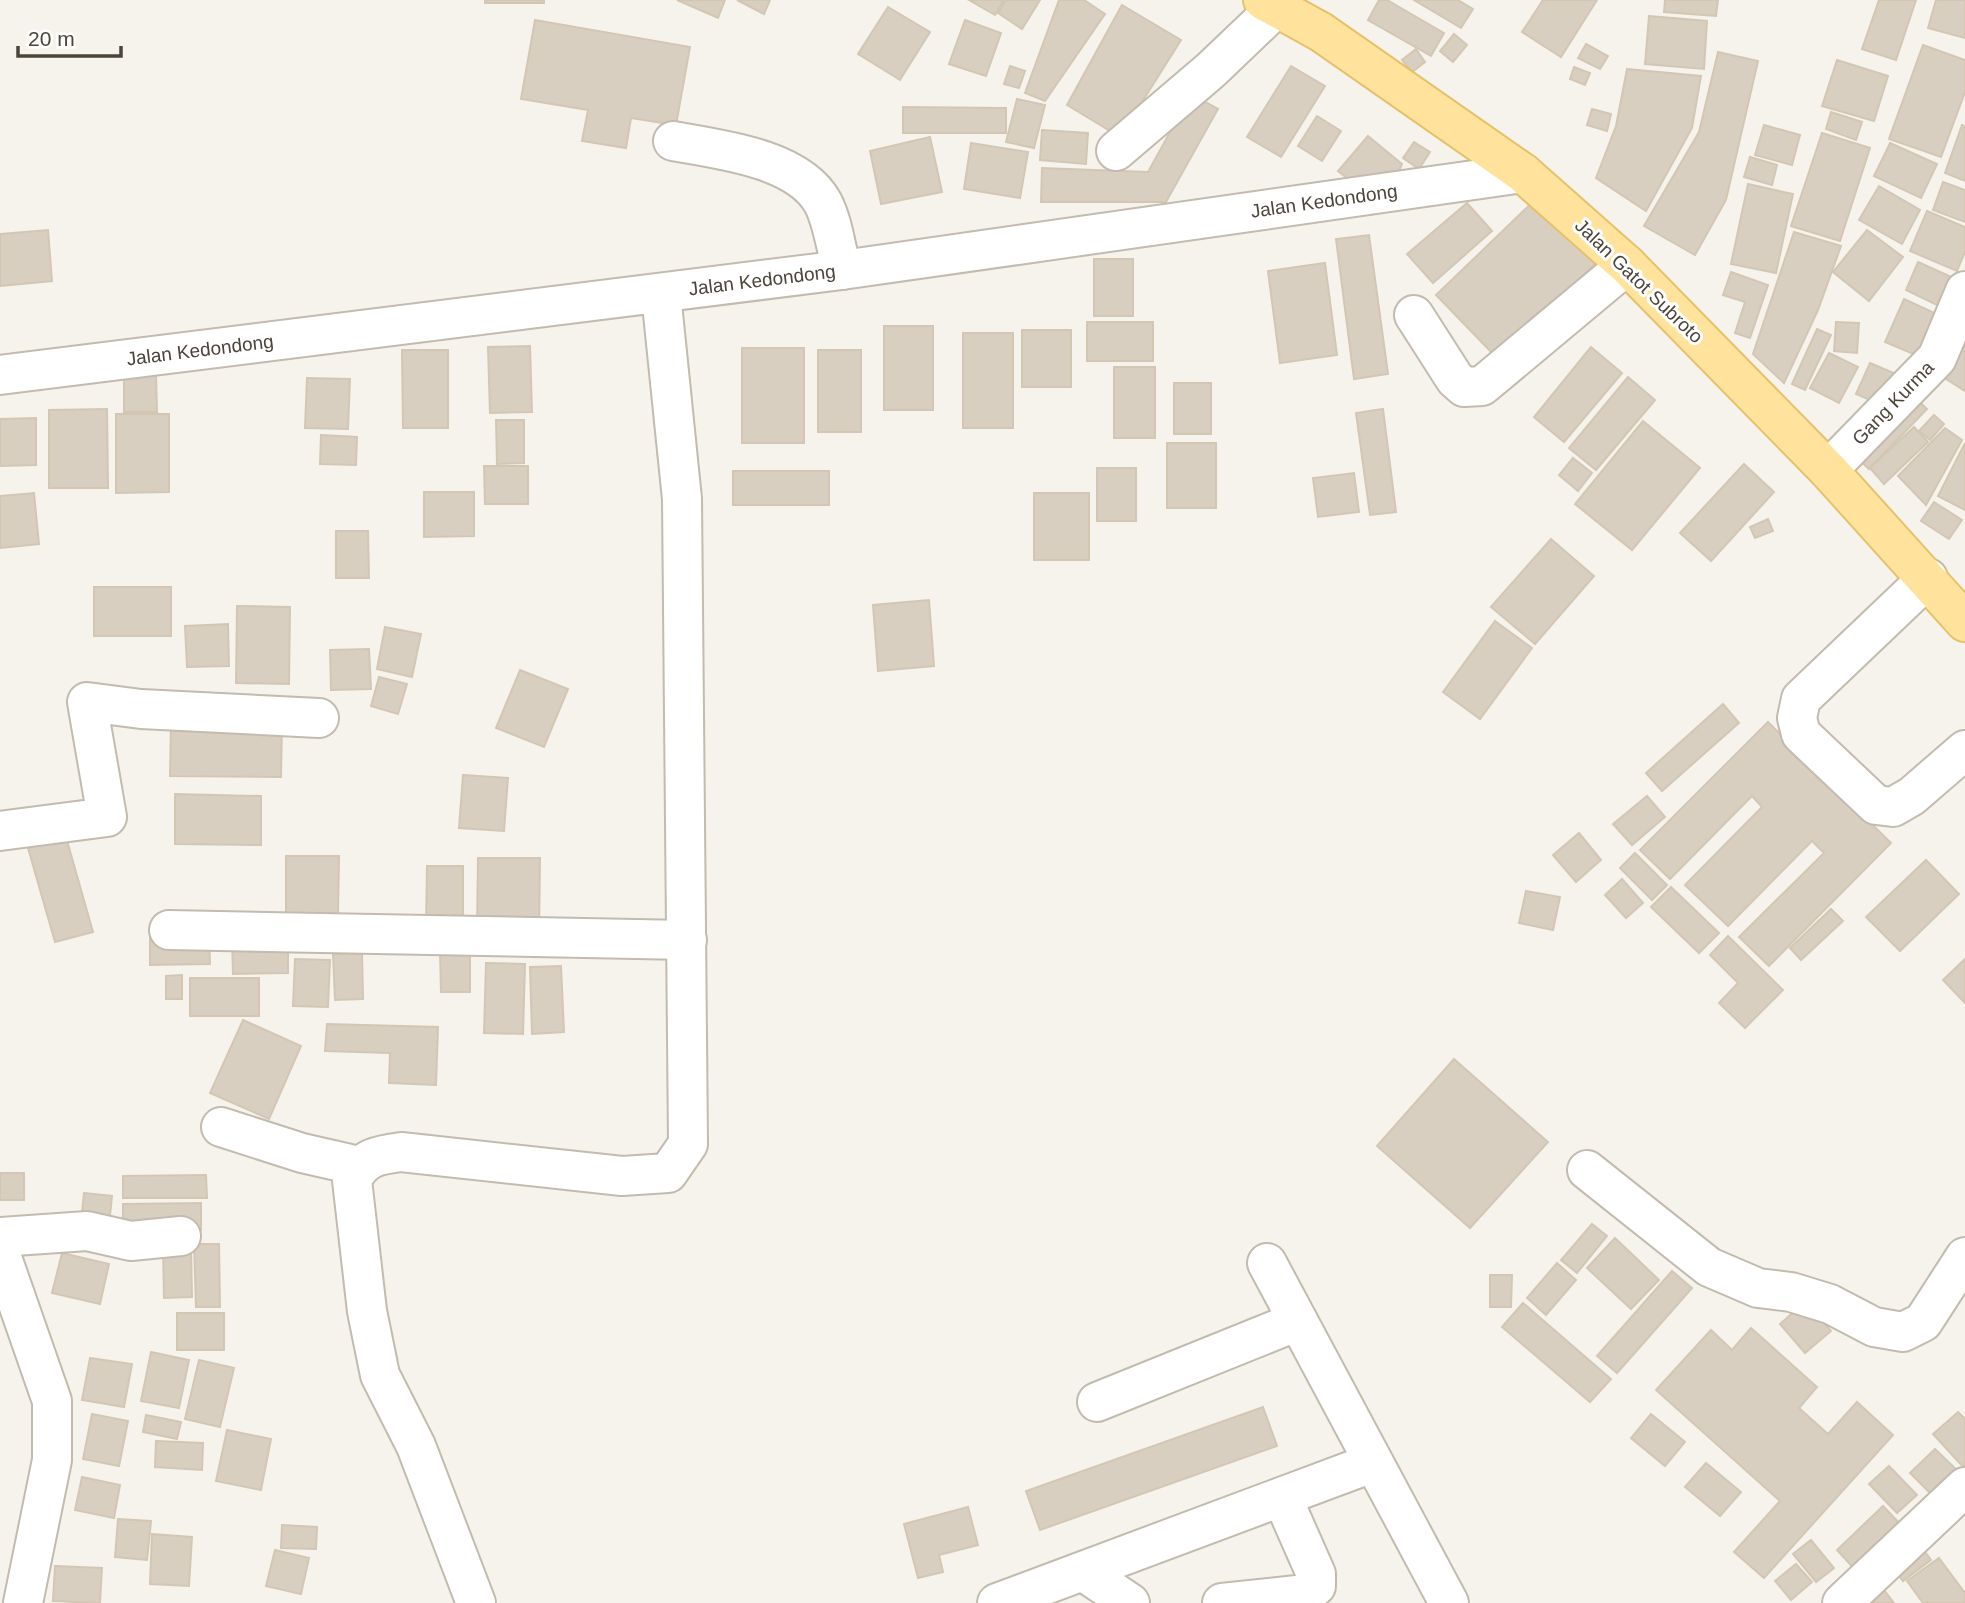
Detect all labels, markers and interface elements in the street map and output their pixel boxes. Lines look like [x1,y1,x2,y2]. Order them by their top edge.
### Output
scale bar [18,14,121,58]
text: 20 m [28,27,75,50]
street label: Jalan Kedondong [1249,180,1399,222]
street label: Jalan Gatot Subroto [1571,215,1707,347]
street label: Jalan Kedondong [687,261,837,299]
street label: Jalan Kedondong [125,331,275,369]
street label: Gang Kurma [1848,357,1938,449]

